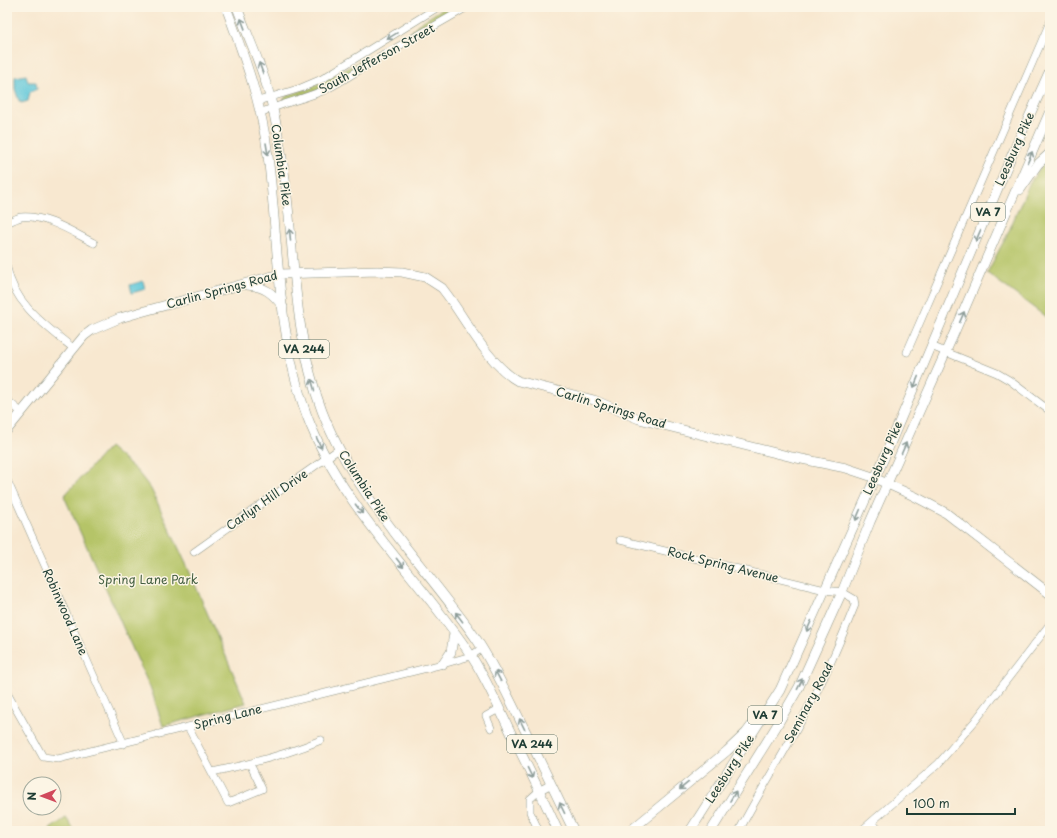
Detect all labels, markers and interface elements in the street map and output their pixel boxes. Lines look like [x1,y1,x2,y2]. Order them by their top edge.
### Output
one-way arrow [239,18,247,30]
street label: South Jefferson Street [315,19,438,98]
one-way arrow [386,33,398,41]
one-way arrow [256,63,264,75]
street label: Leesburg Pike [990,109,1038,188]
street label: Columbia Pike [267,123,297,207]
one-way arrow [263,142,271,155]
one-way arrow [1027,151,1034,163]
road number: VA 7 [971,203,1005,221]
one-way arrow [286,229,293,242]
one-way arrow [974,230,981,242]
street label: Carlin Springs Road [164,266,279,313]
one-way arrow [958,311,966,323]
road number: VA 244 [279,340,329,358]
one-way arrow [911,375,919,387]
one-way arrow [309,379,316,392]
street label: Carlin Springs Road [554,382,669,432]
street label: Leesburg Pike [858,418,906,497]
one-way arrow [316,437,323,449]
one-way arrow [901,443,908,455]
street label: Columbia Pike [335,446,395,525]
street label: Carlyn Hill Drive [222,464,311,534]
one-way arrow [355,504,363,515]
one-way arrow [854,508,862,520]
street label: Rock Spring Avenue [666,541,781,587]
one-way arrow [396,557,404,568]
street label: Robinwood Lane [39,565,93,658]
park label: Spring Lane Park [98,570,198,588]
one-way arrow [455,611,463,622]
one-way arrow [805,620,812,632]
street label: Seminary Road [779,659,837,746]
one-way arrow [493,670,501,682]
one-way arrow [797,678,804,690]
street label: Spring Lane [192,699,264,733]
road number: VA 7 [748,706,782,724]
one-way arrow [518,718,525,730]
street label: Leesburg Pike [700,730,758,806]
road number: VA 244 [507,735,557,753]
one-way arrow [527,766,534,778]
north arrow [22,776,62,816]
one-way arrow [678,782,689,791]
scale bar [907,790,1015,816]
text: N [23,791,40,801]
one-way arrow [729,791,737,802]
text: 100 m [913,794,950,812]
one-way arrow [558,802,565,814]

